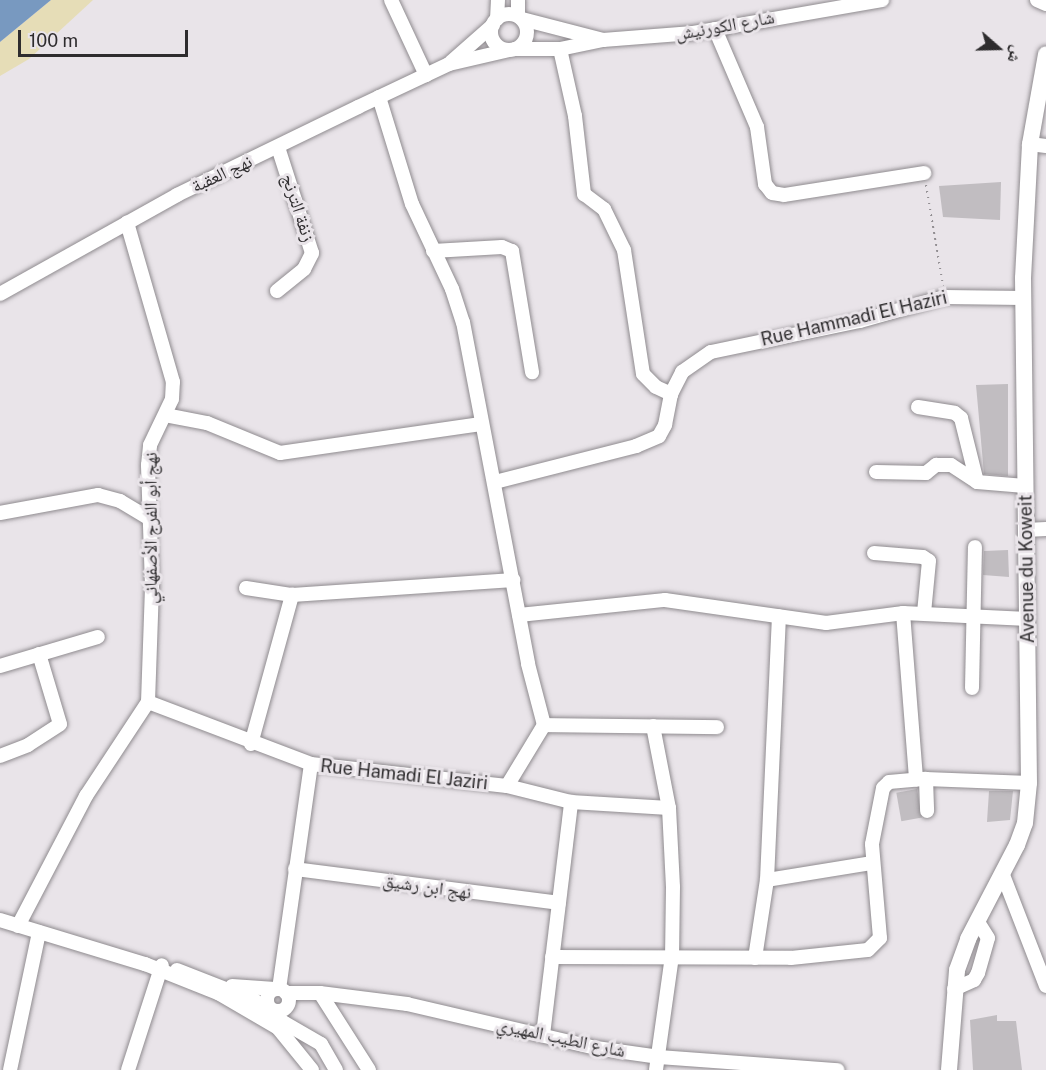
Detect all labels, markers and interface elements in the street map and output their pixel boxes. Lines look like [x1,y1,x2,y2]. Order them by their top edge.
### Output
street label: شارع الكورنيش [674,7,776,45]
scale bar [21,18,190,56]
north arrow [968,18,1028,78]
text: 100 m [29,30,78,51]
text: ش [1004,43,1027,66]
street label: نهج العقبة [188,151,256,197]
street label: زنفة الترنج [277,171,319,245]
street label: Rue Hammadi El Haziri [759,287,949,351]
street label: نهج أبو الفرج الأصفهاني [140,452,162,604]
street label: Avenue du Koweit [1015,494,1039,644]
street label: Rue Hamadi El Jaziri [319,755,489,795]
street label: نهج ابن رشيق [381,870,473,904]
street label: شارع الطيب المهيري [495,1014,627,1062]

